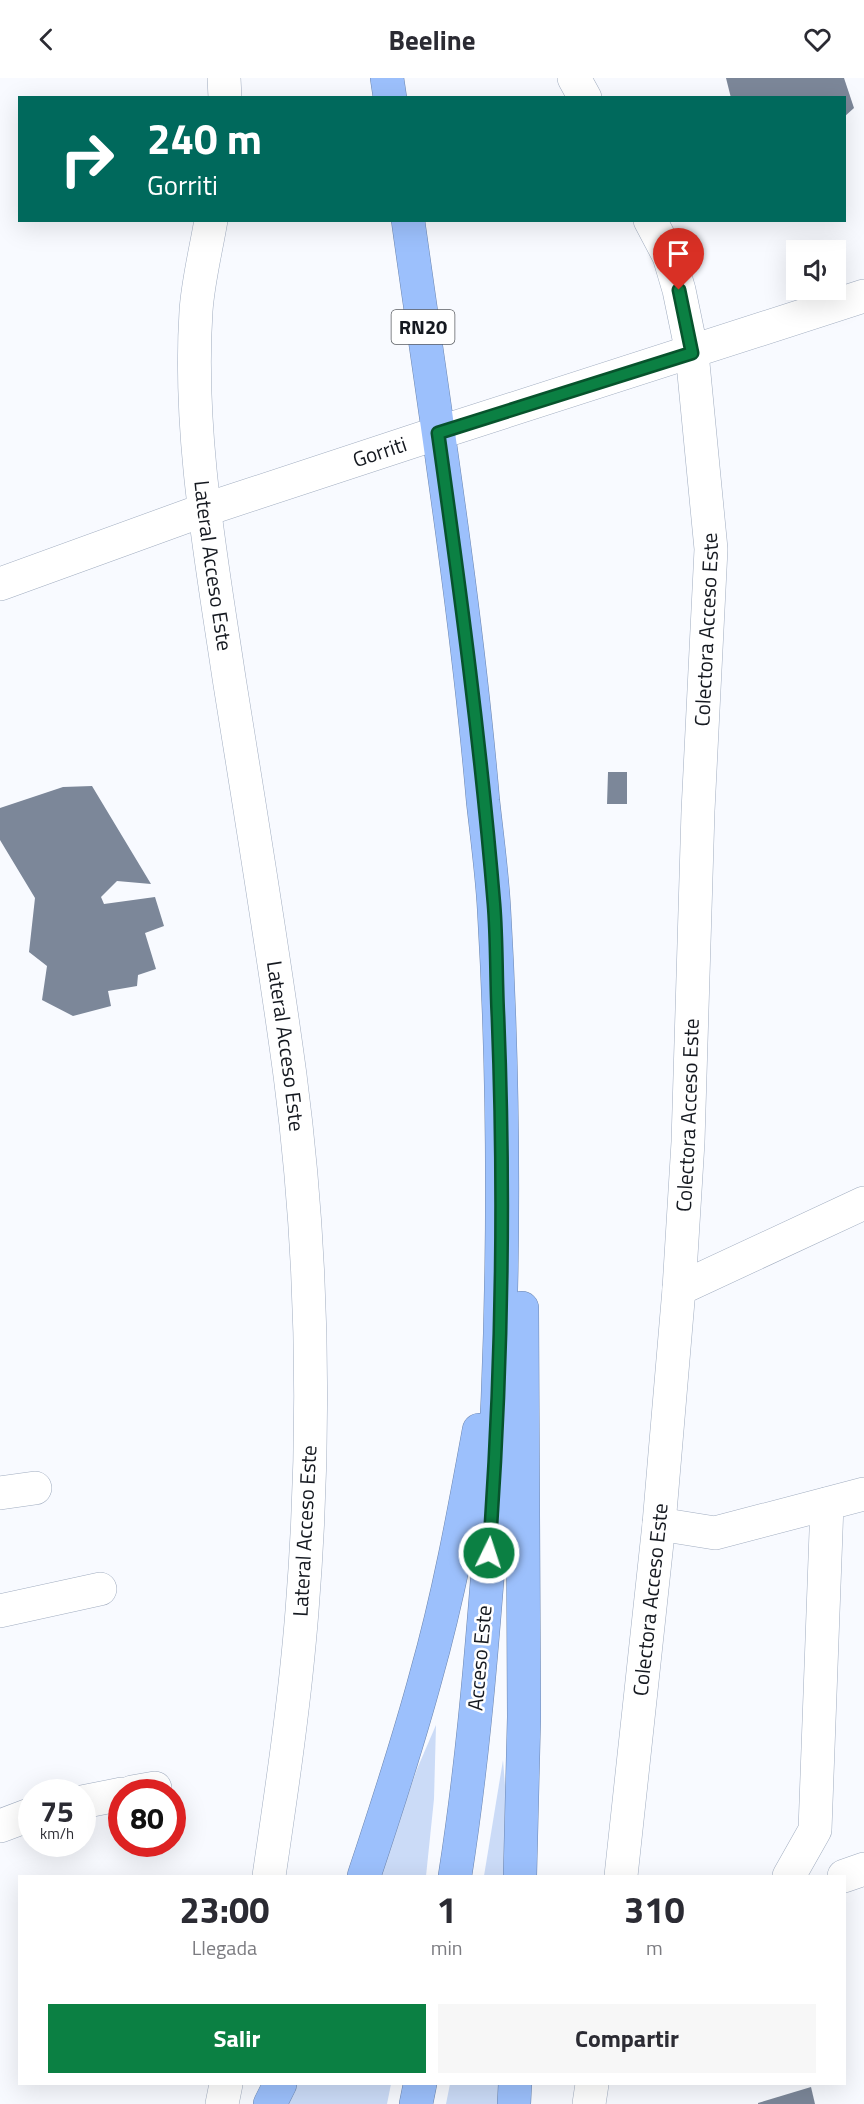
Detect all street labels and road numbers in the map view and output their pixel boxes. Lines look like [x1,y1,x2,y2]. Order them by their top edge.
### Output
road number: RN20 [392,310,454,344]
street label: Gorriti [348,427,411,475]
street label: Lateral Acceso Este [186,479,242,653]
street label: Colectora Acceso Este [685,531,726,727]
street label: Lateral Acceso Este [259,959,314,1133]
street label: Colectora Acceso Este [667,1018,707,1213]
street label: Lateral Acceso Este [284,1444,324,1618]
street label: Colectora Acceso Este [624,1502,676,1698]
street label: Acceso Este [458,1604,500,1712]

